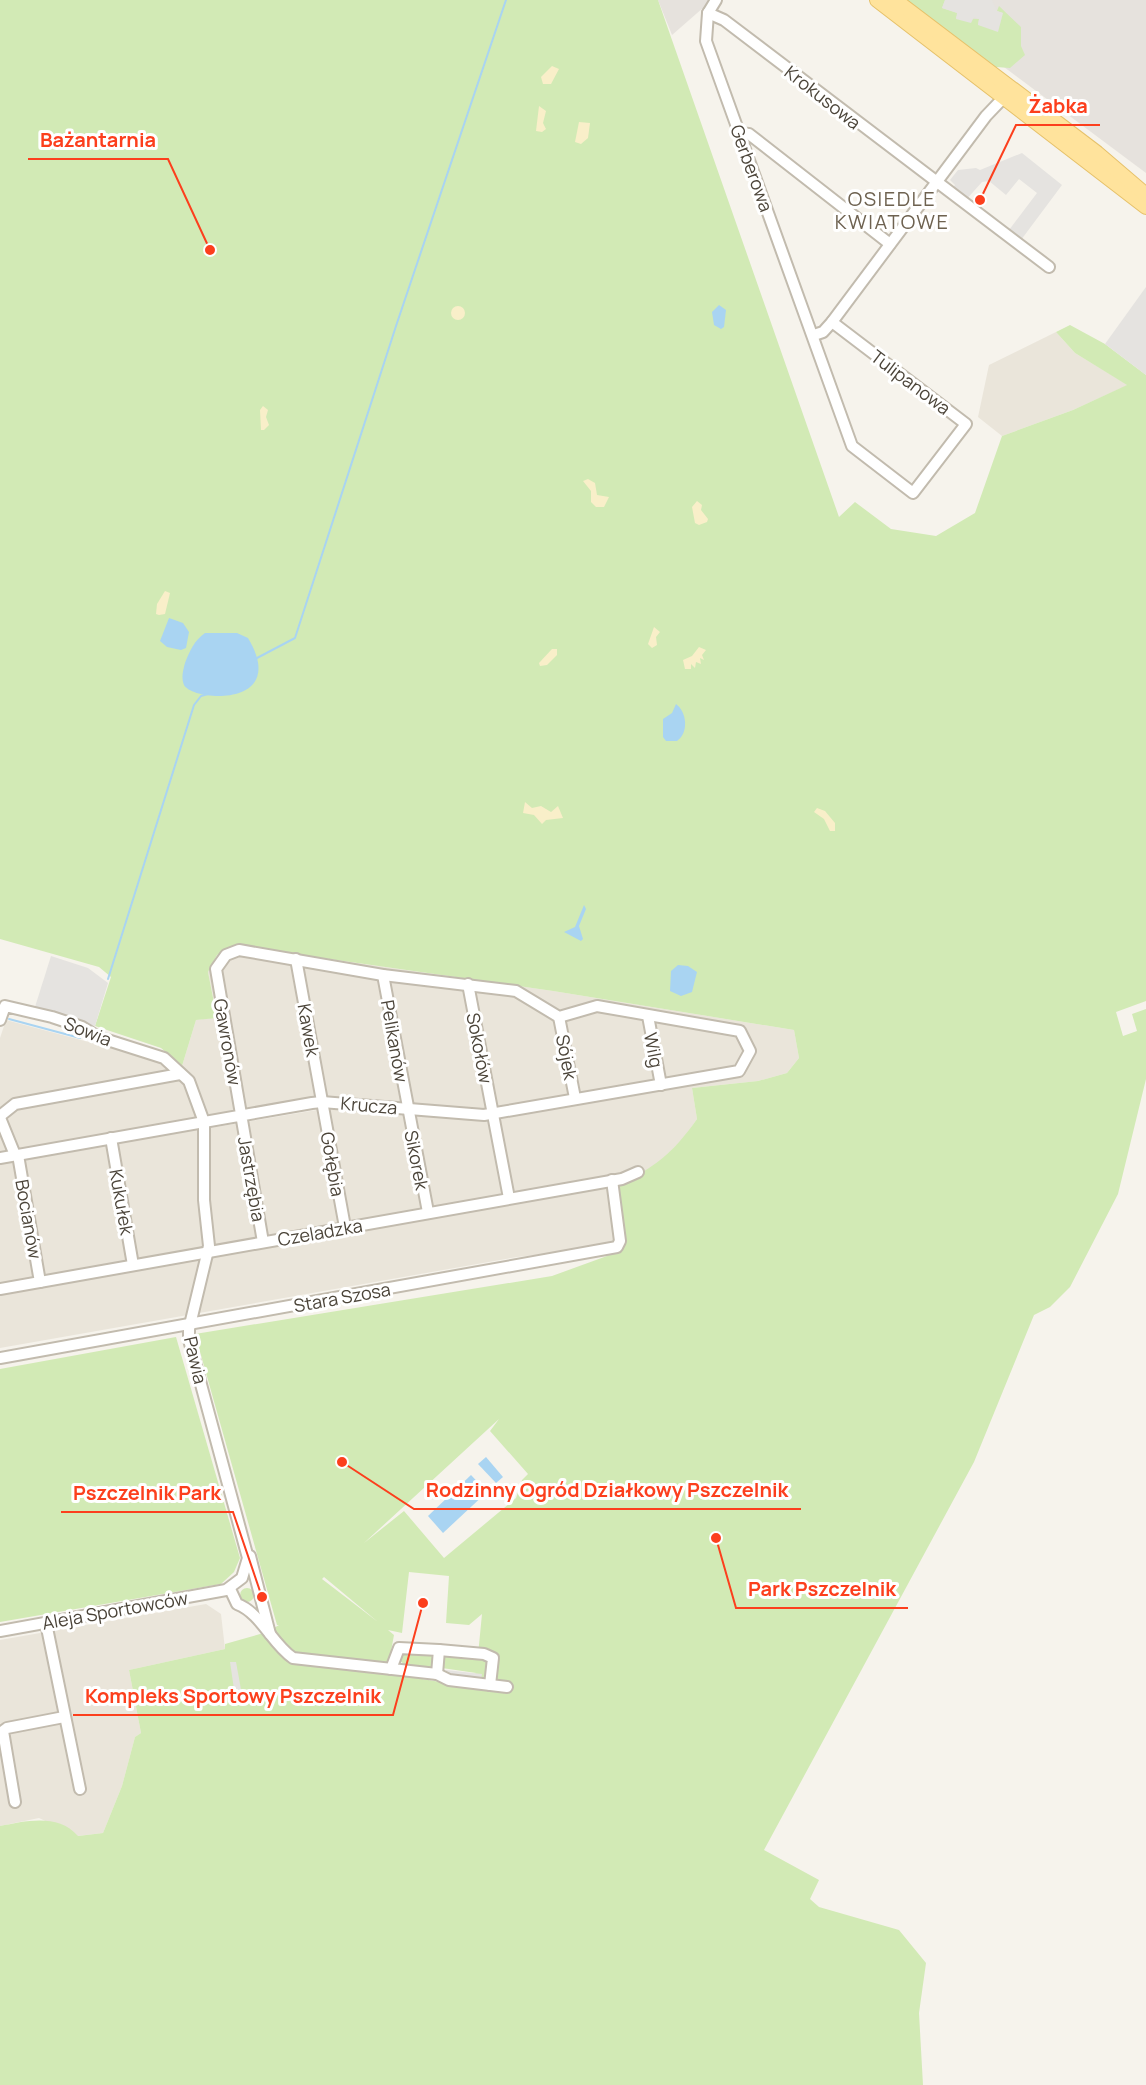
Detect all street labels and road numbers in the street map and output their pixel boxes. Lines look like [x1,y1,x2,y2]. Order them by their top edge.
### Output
street label: Krokusowa [780,60,866,134]
street label: Gerberowa [725,121,779,215]
street label: Tulipanowa [866,344,956,420]
street label: Gawronów [209,997,247,1088]
street label: Pelikanów [376,998,414,1084]
street label: Kawek [293,1002,326,1059]
street label: Sowia [61,1011,115,1051]
street label: Sokołów [461,1011,499,1086]
street label: Wilg [639,1030,669,1070]
street label: Sójek [551,1032,583,1083]
street label: Krucza [340,1091,398,1119]
street label: Sikorek [399,1128,435,1193]
street label: Gołębia [316,1130,350,1198]
street label: Jastrzębia [233,1135,271,1223]
street label: Kukułek [104,1167,140,1238]
street label: Bocianów [10,1177,48,1261]
street label: Czeladzka [276,1213,364,1251]
street label: Stara Szosa [292,1277,392,1317]
street label: Pawia [179,1334,213,1386]
street label: Aleja Sportowców [40,1585,190,1635]

